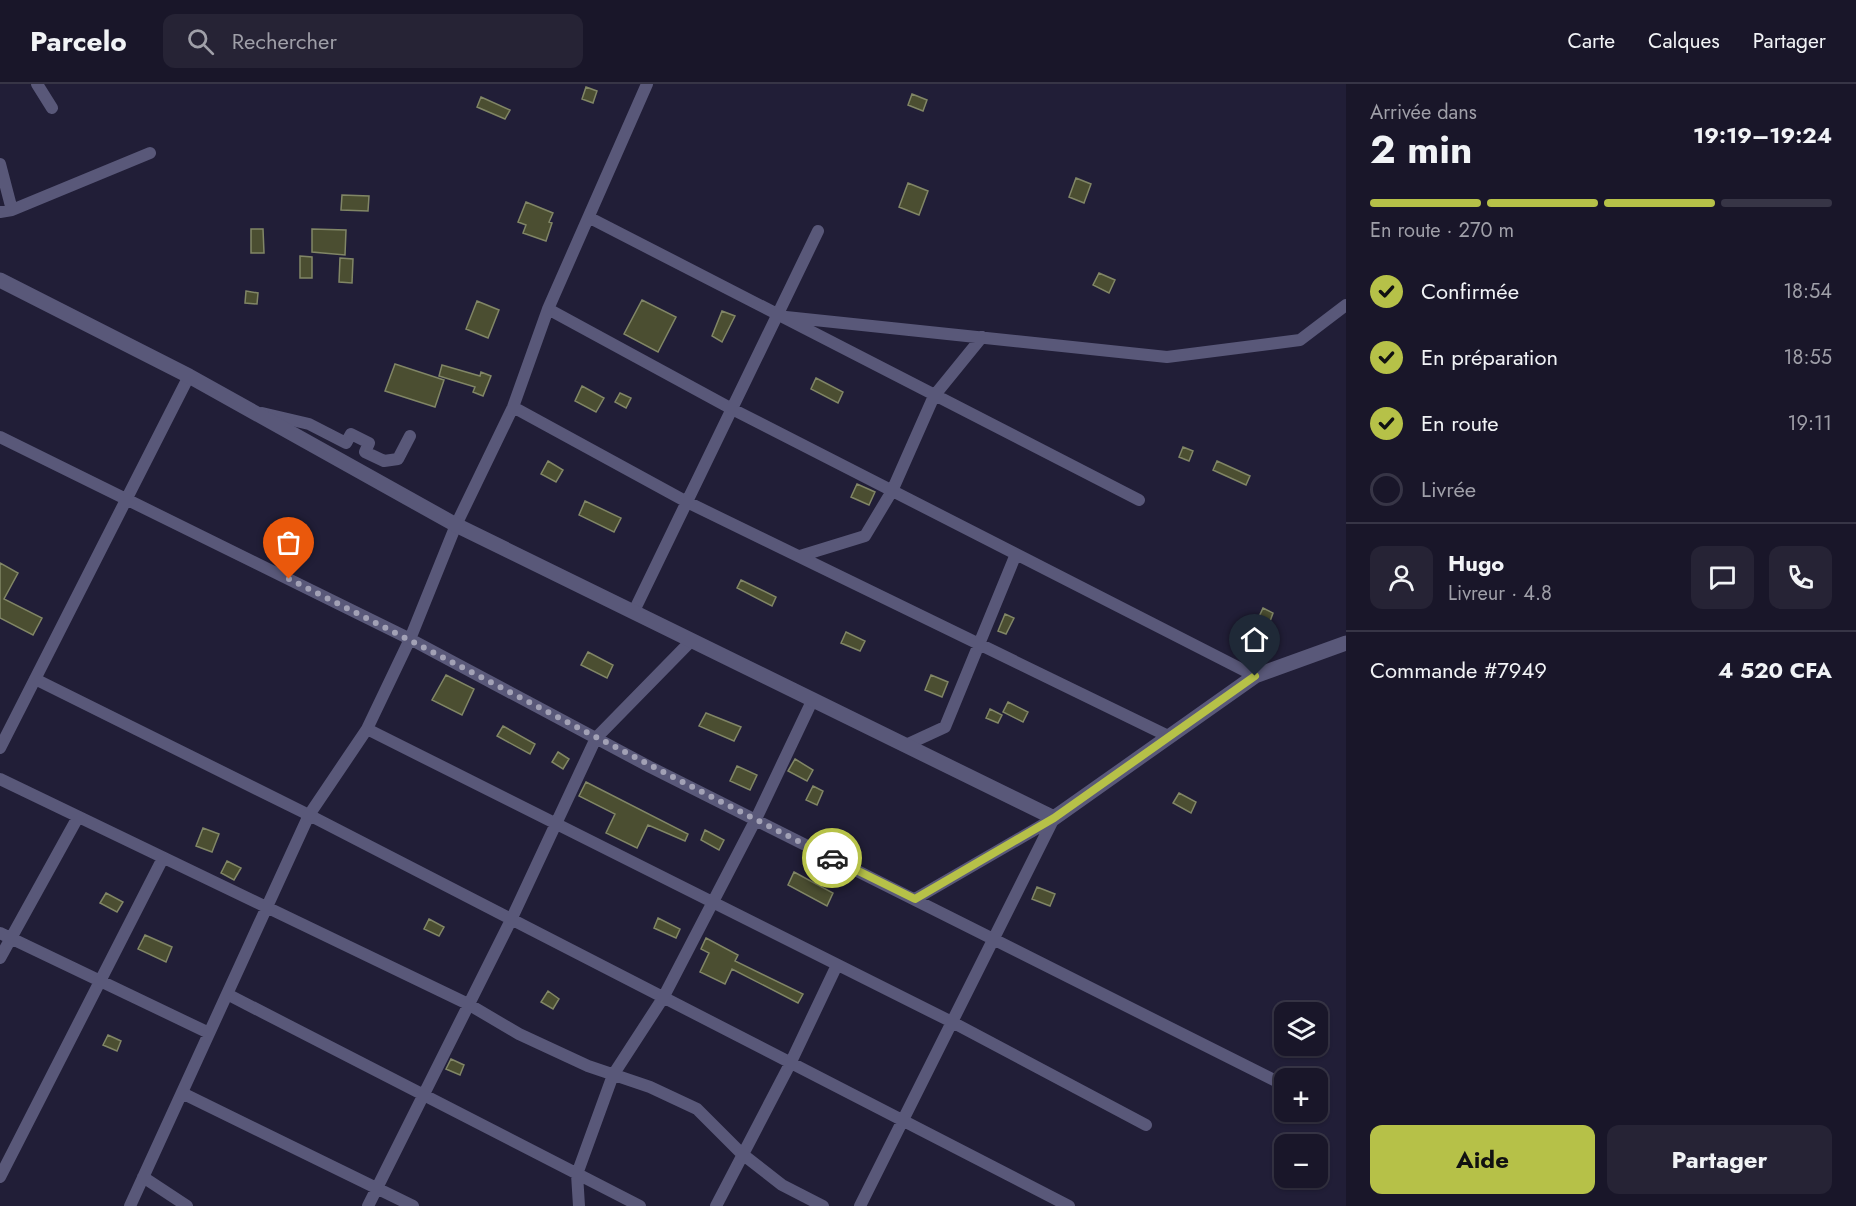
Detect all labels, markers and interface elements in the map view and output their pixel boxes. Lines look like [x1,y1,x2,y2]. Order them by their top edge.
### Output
search box [163,14,583,68]
text: Parcelo [30,21,127,62]
icon: search [184,25,217,58]
text: Rechercher [232,25,337,57]
text: Carte [1568,26,1615,56]
text: Calques [1648,26,1720,56]
text: Partager [1753,26,1826,56]
text: Arrivée dans [1370,98,1477,127]
text: 19:19–19:24 [1693,119,1832,151]
text: 2 min [1370,121,1472,178]
text: En route · 270 m [1370,216,1514,245]
icon: check [1370,275,1403,308]
text: Confirmée [1421,275,1519,307]
text: 18:54 [1783,277,1832,306]
icon: check [1370,341,1403,374]
text: En préparation [1421,341,1558,373]
text: 18:55 [1784,343,1832,372]
icon: check [1370,407,1403,440]
text: En route [1421,407,1499,439]
text: 19:11 [1787,409,1832,438]
text: Livrée [1421,473,1476,505]
pin [263,517,314,579]
icon: bag [272,526,305,559]
button: person [1370,546,1433,609]
button: chat [1691,546,1754,609]
button: phone [1769,546,1832,609]
text: Hugo [1448,547,1504,579]
text: Livreur · 4.8 [1448,579,1552,608]
pin [1229,614,1280,676]
icon: home [1238,623,1271,656]
text: Commande #7949 [1370,654,1547,686]
text: 4 520 CFA [1718,654,1832,686]
courier [802,828,862,888]
icon: car [816,842,849,875]
map controls [1274,1002,1328,1188]
button: layers [1274,1002,1328,1056]
button: + [1274,1068,1328,1122]
button: Aide [1370,1125,1595,1194]
button: Partager [1607,1125,1832,1194]
button: − [1274,1134,1328,1188]

